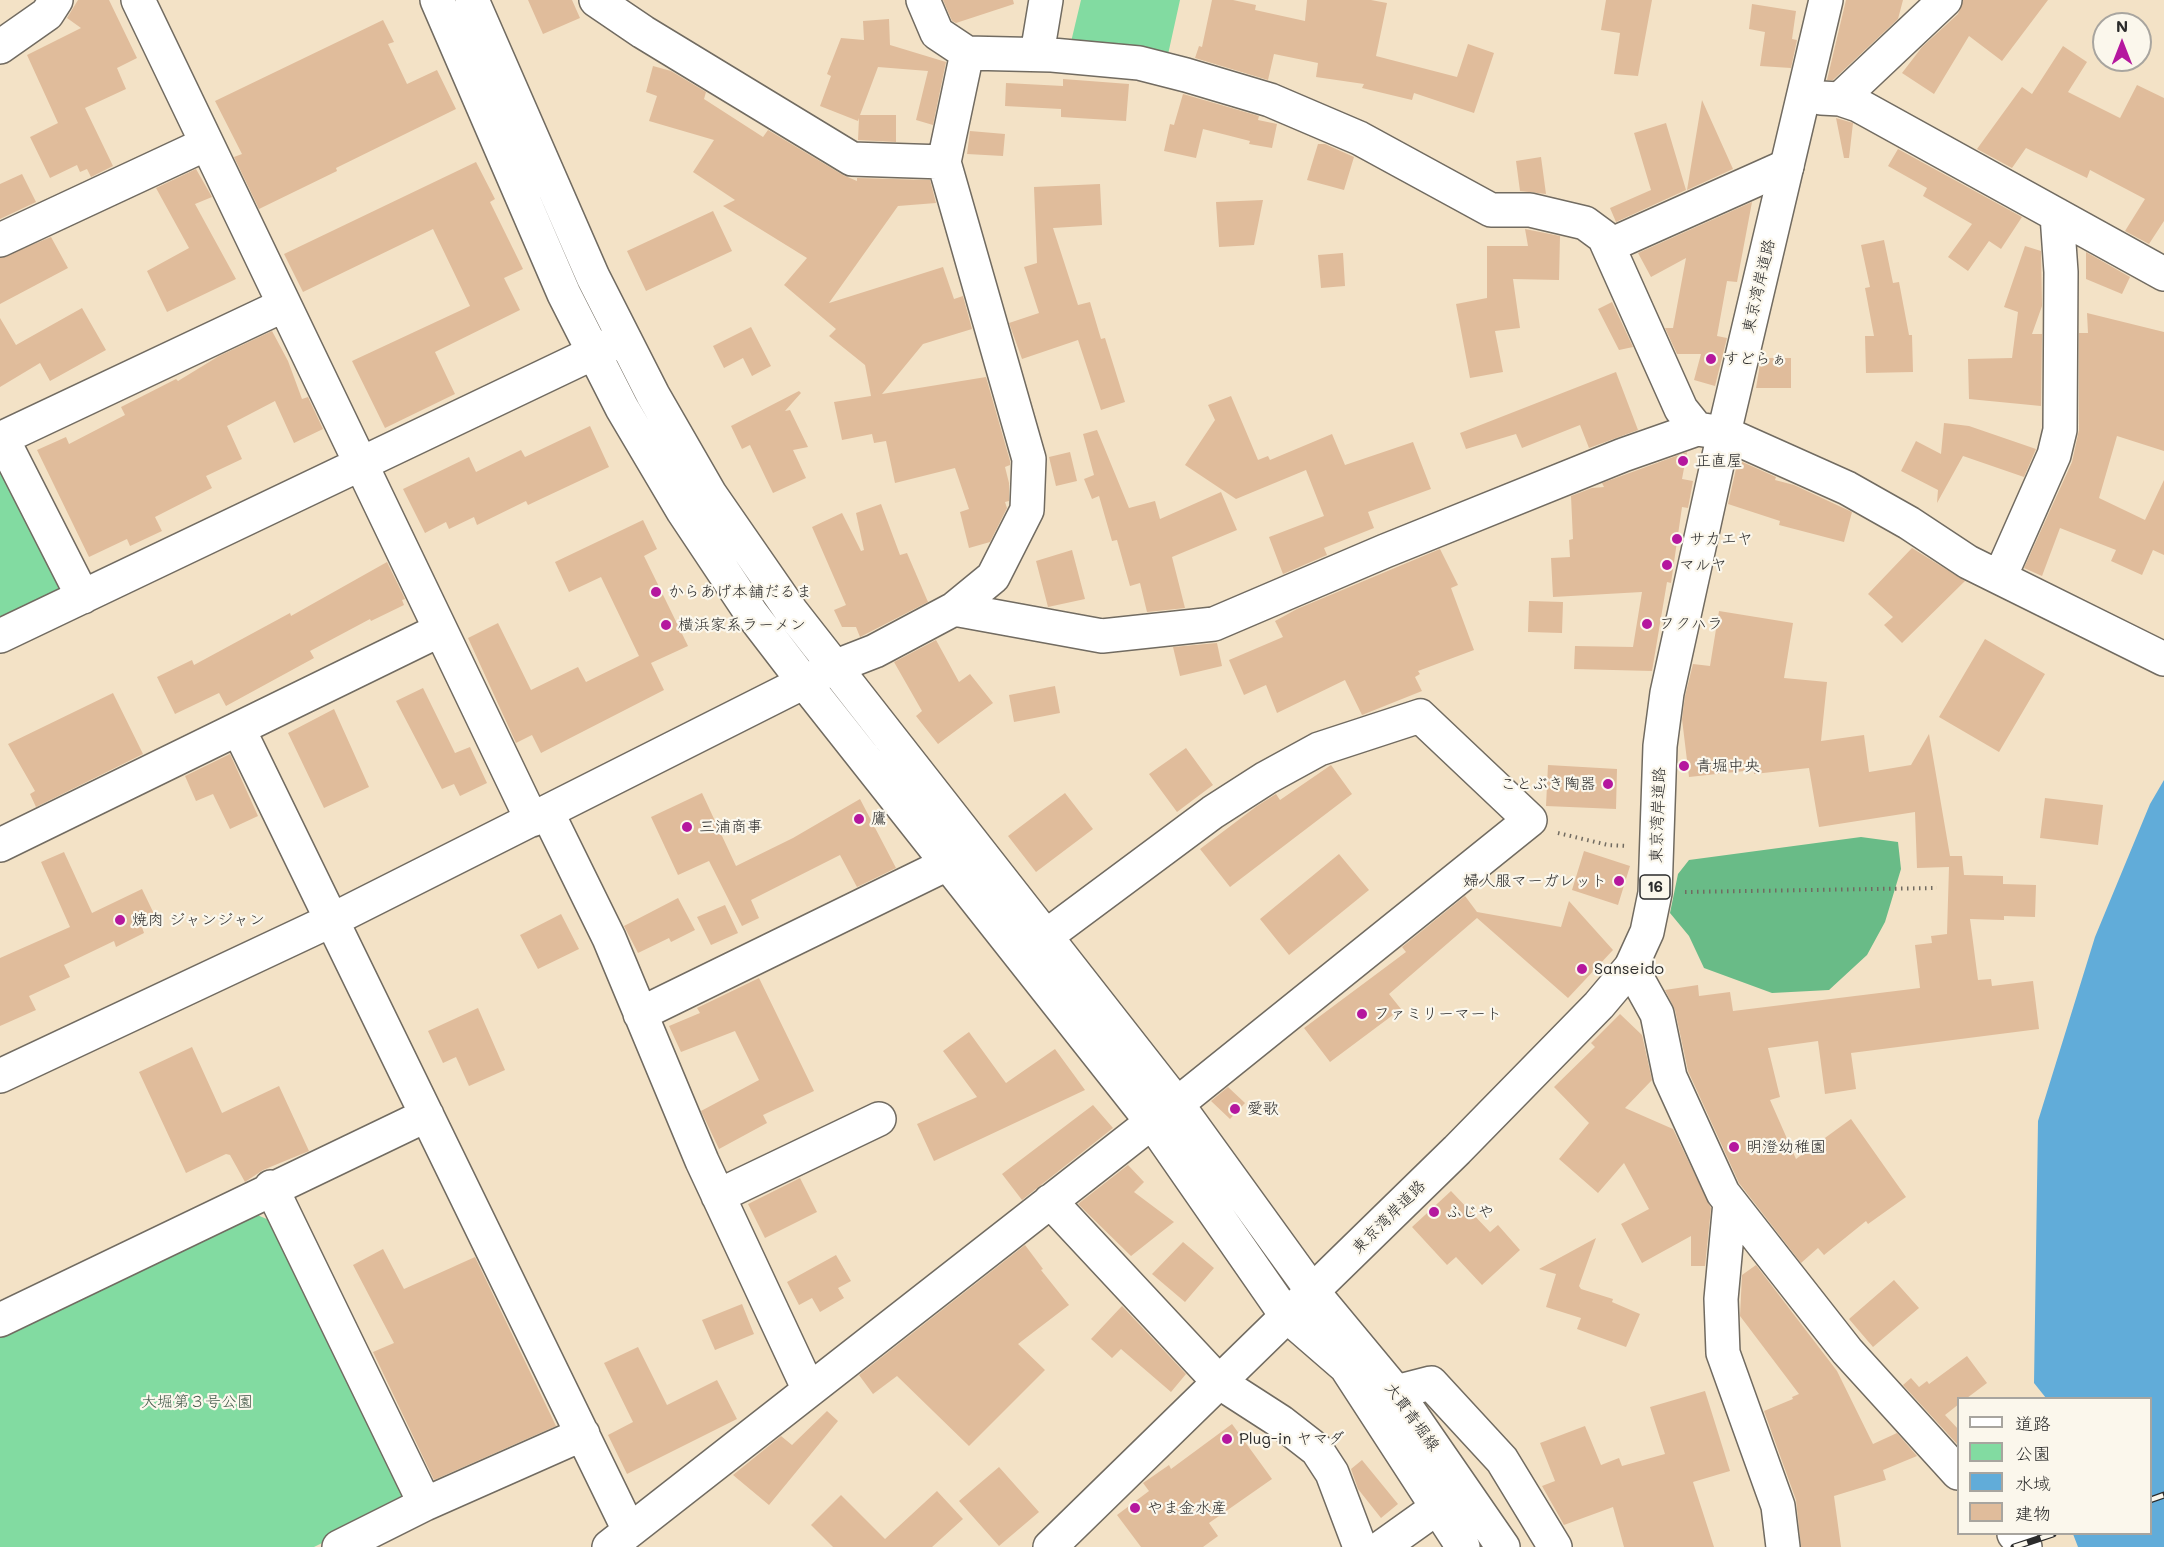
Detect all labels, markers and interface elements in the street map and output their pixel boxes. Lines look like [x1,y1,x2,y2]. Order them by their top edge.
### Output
north arrow [2092,12,2152,72]
text: N [2116,15,2128,36]
street label: 東京湾岸道路 [1739,237,1779,335]
place label: すどらぁ [1723,349,1787,369]
marker: すどらぁ [1704,352,1718,366]
place label: 正直屋 [1695,451,1743,471]
marker: 正直屋 [1676,454,1690,468]
place label: サカエヤ [1689,529,1753,549]
marker: サカエヤ [1670,532,1684,546]
place label: マルヤ [1679,555,1727,575]
marker: マルヤ [1660,558,1674,572]
place label: からあげ本舗だるま [668,582,812,602]
marker: からあげ本舗だるま [649,585,663,599]
place label: フクハラ [1659,614,1723,634]
place label: 横浜家系ラーメン [678,615,806,635]
marker: フクハラ [1640,617,1654,631]
marker: 横浜家系ラーメン [659,618,673,632]
place label: 青堀中央 [1696,756,1760,776]
marker: 青堀中央 [1677,759,1691,773]
street label: 東京湾岸道路 [1647,767,1669,863]
place label: ことぶき陶器 [1500,774,1596,794]
marker: ことぶき陶器 [1601,777,1615,791]
place label: 鷹 [871,809,887,829]
marker: 鷹 [852,812,866,826]
place label: 三浦商事 [699,817,763,837]
marker: 三浦商事 [680,820,694,834]
place label: 婦人服マーガレット [1463,871,1607,891]
marker: 婦人服マーガレット [1612,874,1626,888]
road number: 16 [1640,875,1670,899]
place label: 焼肉 ジャンジャン [132,910,265,930]
marker: 焼肉 ジャンジャン [113,913,127,927]
place label: Sanseido [1594,959,1664,979]
marker: Sanseido [1575,962,1589,976]
place label: ファミリーマート [1374,1004,1502,1024]
marker: ファミリーマート [1355,1007,1369,1021]
place label: 愛歌 [1247,1099,1279,1119]
marker: 愛歌 [1228,1102,1242,1116]
place label: 明澄幼稚園 [1746,1137,1826,1157]
marker: 明澄幼稚園 [1727,1140,1741,1154]
street label: 東京湾岸道路 [1348,1176,1430,1258]
place label: ふじや [1446,1202,1494,1222]
marker: ふじや [1427,1205,1441,1219]
street label: 大貫青堀線 [1381,1379,1443,1455]
park label: 大堀第３号公園 [141,1392,253,1412]
legend [1957,1397,2152,1535]
text: 道路 [2015,1411,2051,1435]
place label: Plug-in ヤマダ [1239,1429,1344,1449]
marker: Plug-in ヤマダ [1220,1432,1234,1446]
text: 公園 [2015,1441,2051,1465]
text: 水域 [2015,1471,2051,1495]
place label: やま金水産 [1147,1498,1227,1518]
marker: やま金水産 [1128,1501,1142,1515]
text: 建物 [2015,1501,2051,1525]

